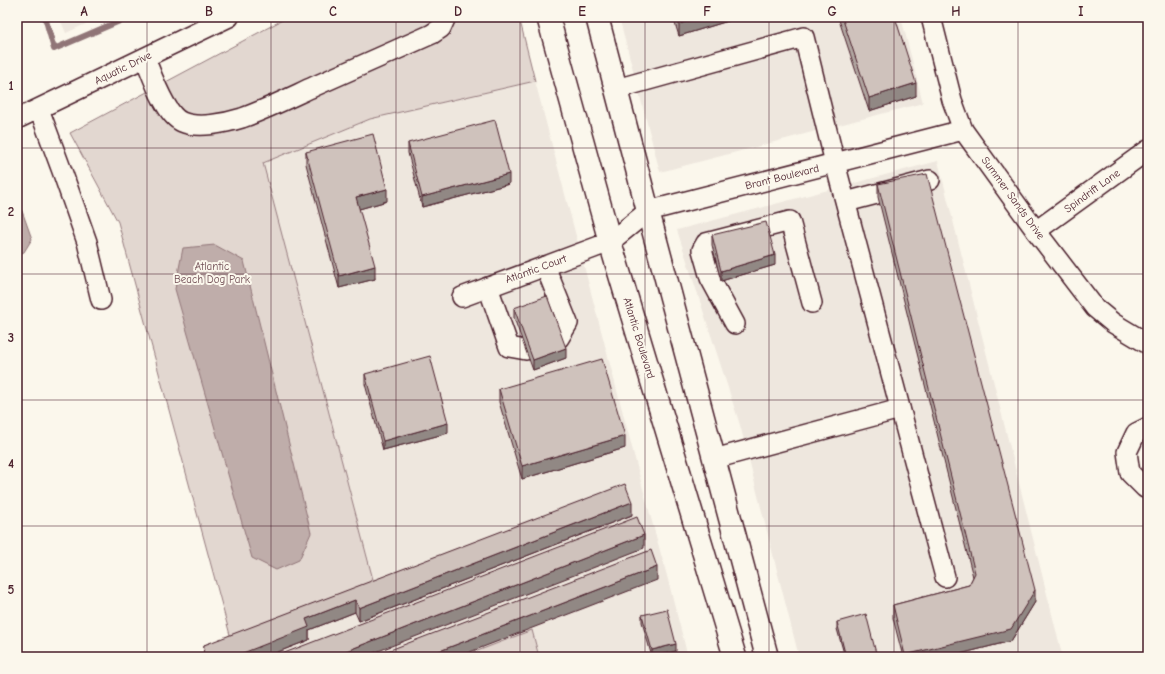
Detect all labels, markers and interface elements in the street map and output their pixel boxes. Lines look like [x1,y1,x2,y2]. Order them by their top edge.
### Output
text: A [80,4,88,19]
text: B [205,4,213,19]
text: C [329,4,337,19]
text: D [454,4,462,19]
text: E [578,4,586,19]
text: F [703,4,711,19]
text: G [827,4,837,19]
text: H [951,4,961,19]
text: I [1078,4,1084,19]
street label: Aquatic Drive [92,48,154,87]
text: 1 [8,78,14,93]
street label: Summer Sands Drive [979,154,1048,242]
street label: Brant Boulevard [744,162,820,192]
street label: Spindrift Lane [1062,166,1123,216]
text: 2 [8,204,14,219]
street label: Atlantic Court [504,252,569,286]
park label: Atlantic Beach Dog Park [174,260,251,286]
street label: Atlantic Boulevard [620,296,658,380]
text: 3 [8,330,14,345]
text: 4 [8,456,14,471]
text: 5 [8,582,15,597]

